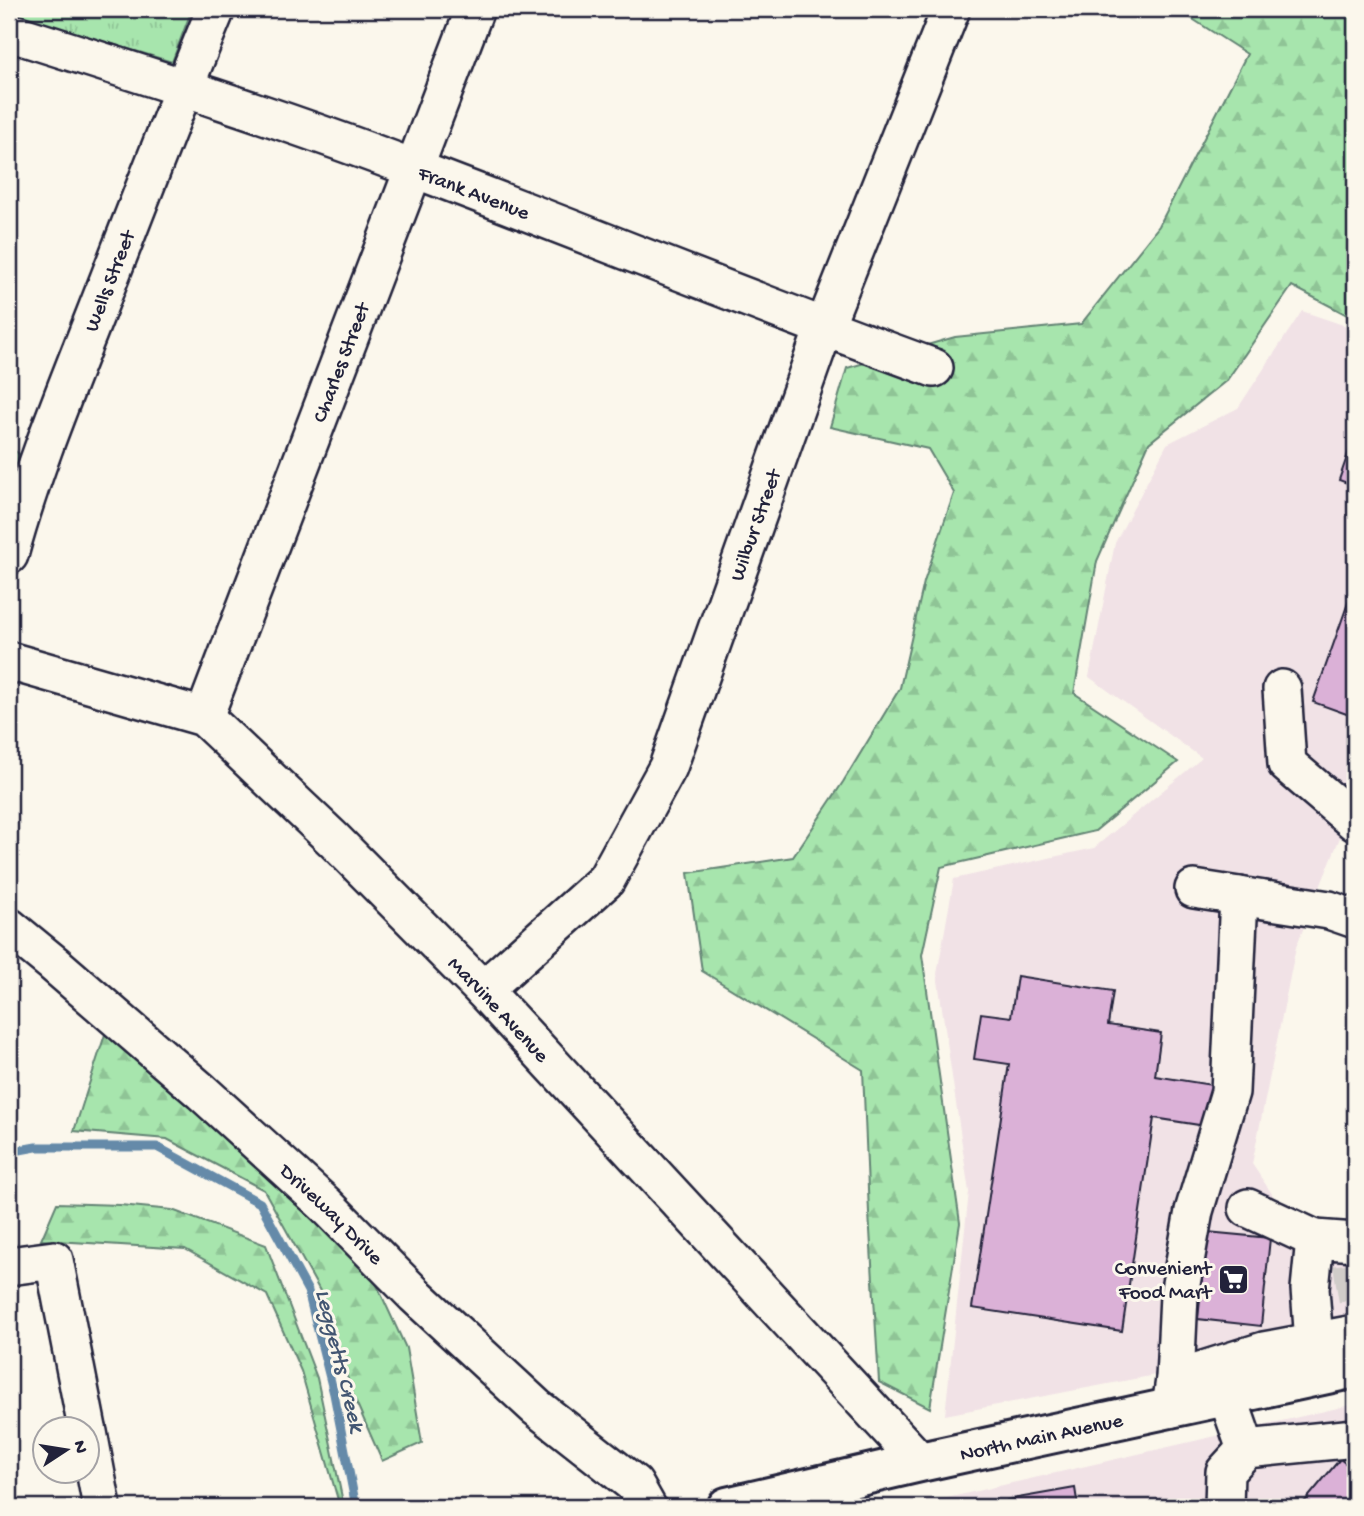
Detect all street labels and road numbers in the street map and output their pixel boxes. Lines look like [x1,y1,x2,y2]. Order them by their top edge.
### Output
street label: Frank Avenue [413,162,533,228]
street label: Wells Street [81,225,144,336]
street label: Charles Street [309,298,378,427]
street label: Wilbur Street [726,465,789,585]
street label: Marvine Avenue [441,953,554,1070]
street label: Driveway Drive [272,1159,388,1272]
street label: North Main Avenue [958,1409,1127,1469]

